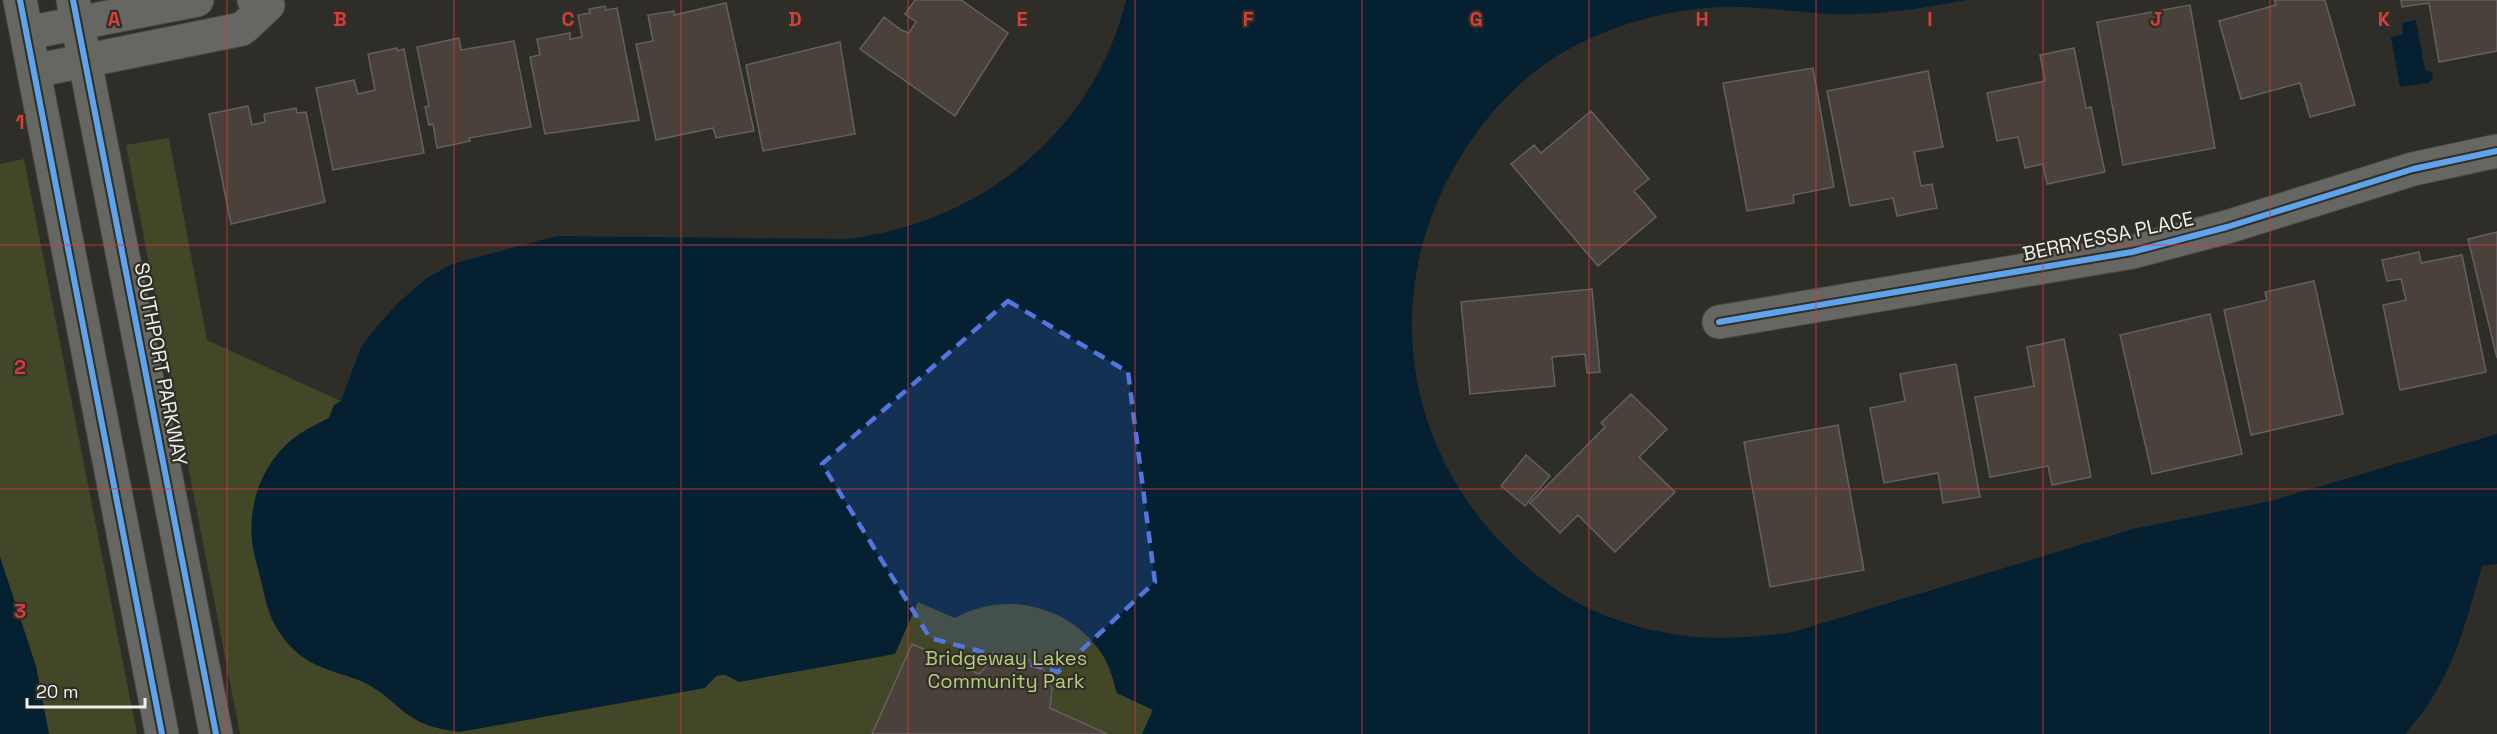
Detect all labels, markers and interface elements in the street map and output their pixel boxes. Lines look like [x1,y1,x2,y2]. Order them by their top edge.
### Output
text: A [108,6,121,32]
text: B [333,6,347,32]
text: C [562,6,575,32]
text: D [788,6,802,32]
text: E [1016,6,1028,32]
text: F [1243,6,1254,32]
text: G [1469,6,1483,32]
text: H [1695,6,1709,32]
text: I [1927,6,1933,32]
text: J [2150,6,2162,32]
text: K [2378,6,2391,32]
text: 1 [15,109,25,135]
street label: BERRYESSA PLACE [2020,205,2196,267]
street label: SOUTHPORT PARKWAY [129,260,193,468]
text: 2 [14,354,26,380]
text: 3 [14,598,26,624]
park label: Bridgeway Lakes Community Park [925,645,1087,694]
scale bar [27,671,146,709]
text: 20 m [36,680,79,703]

